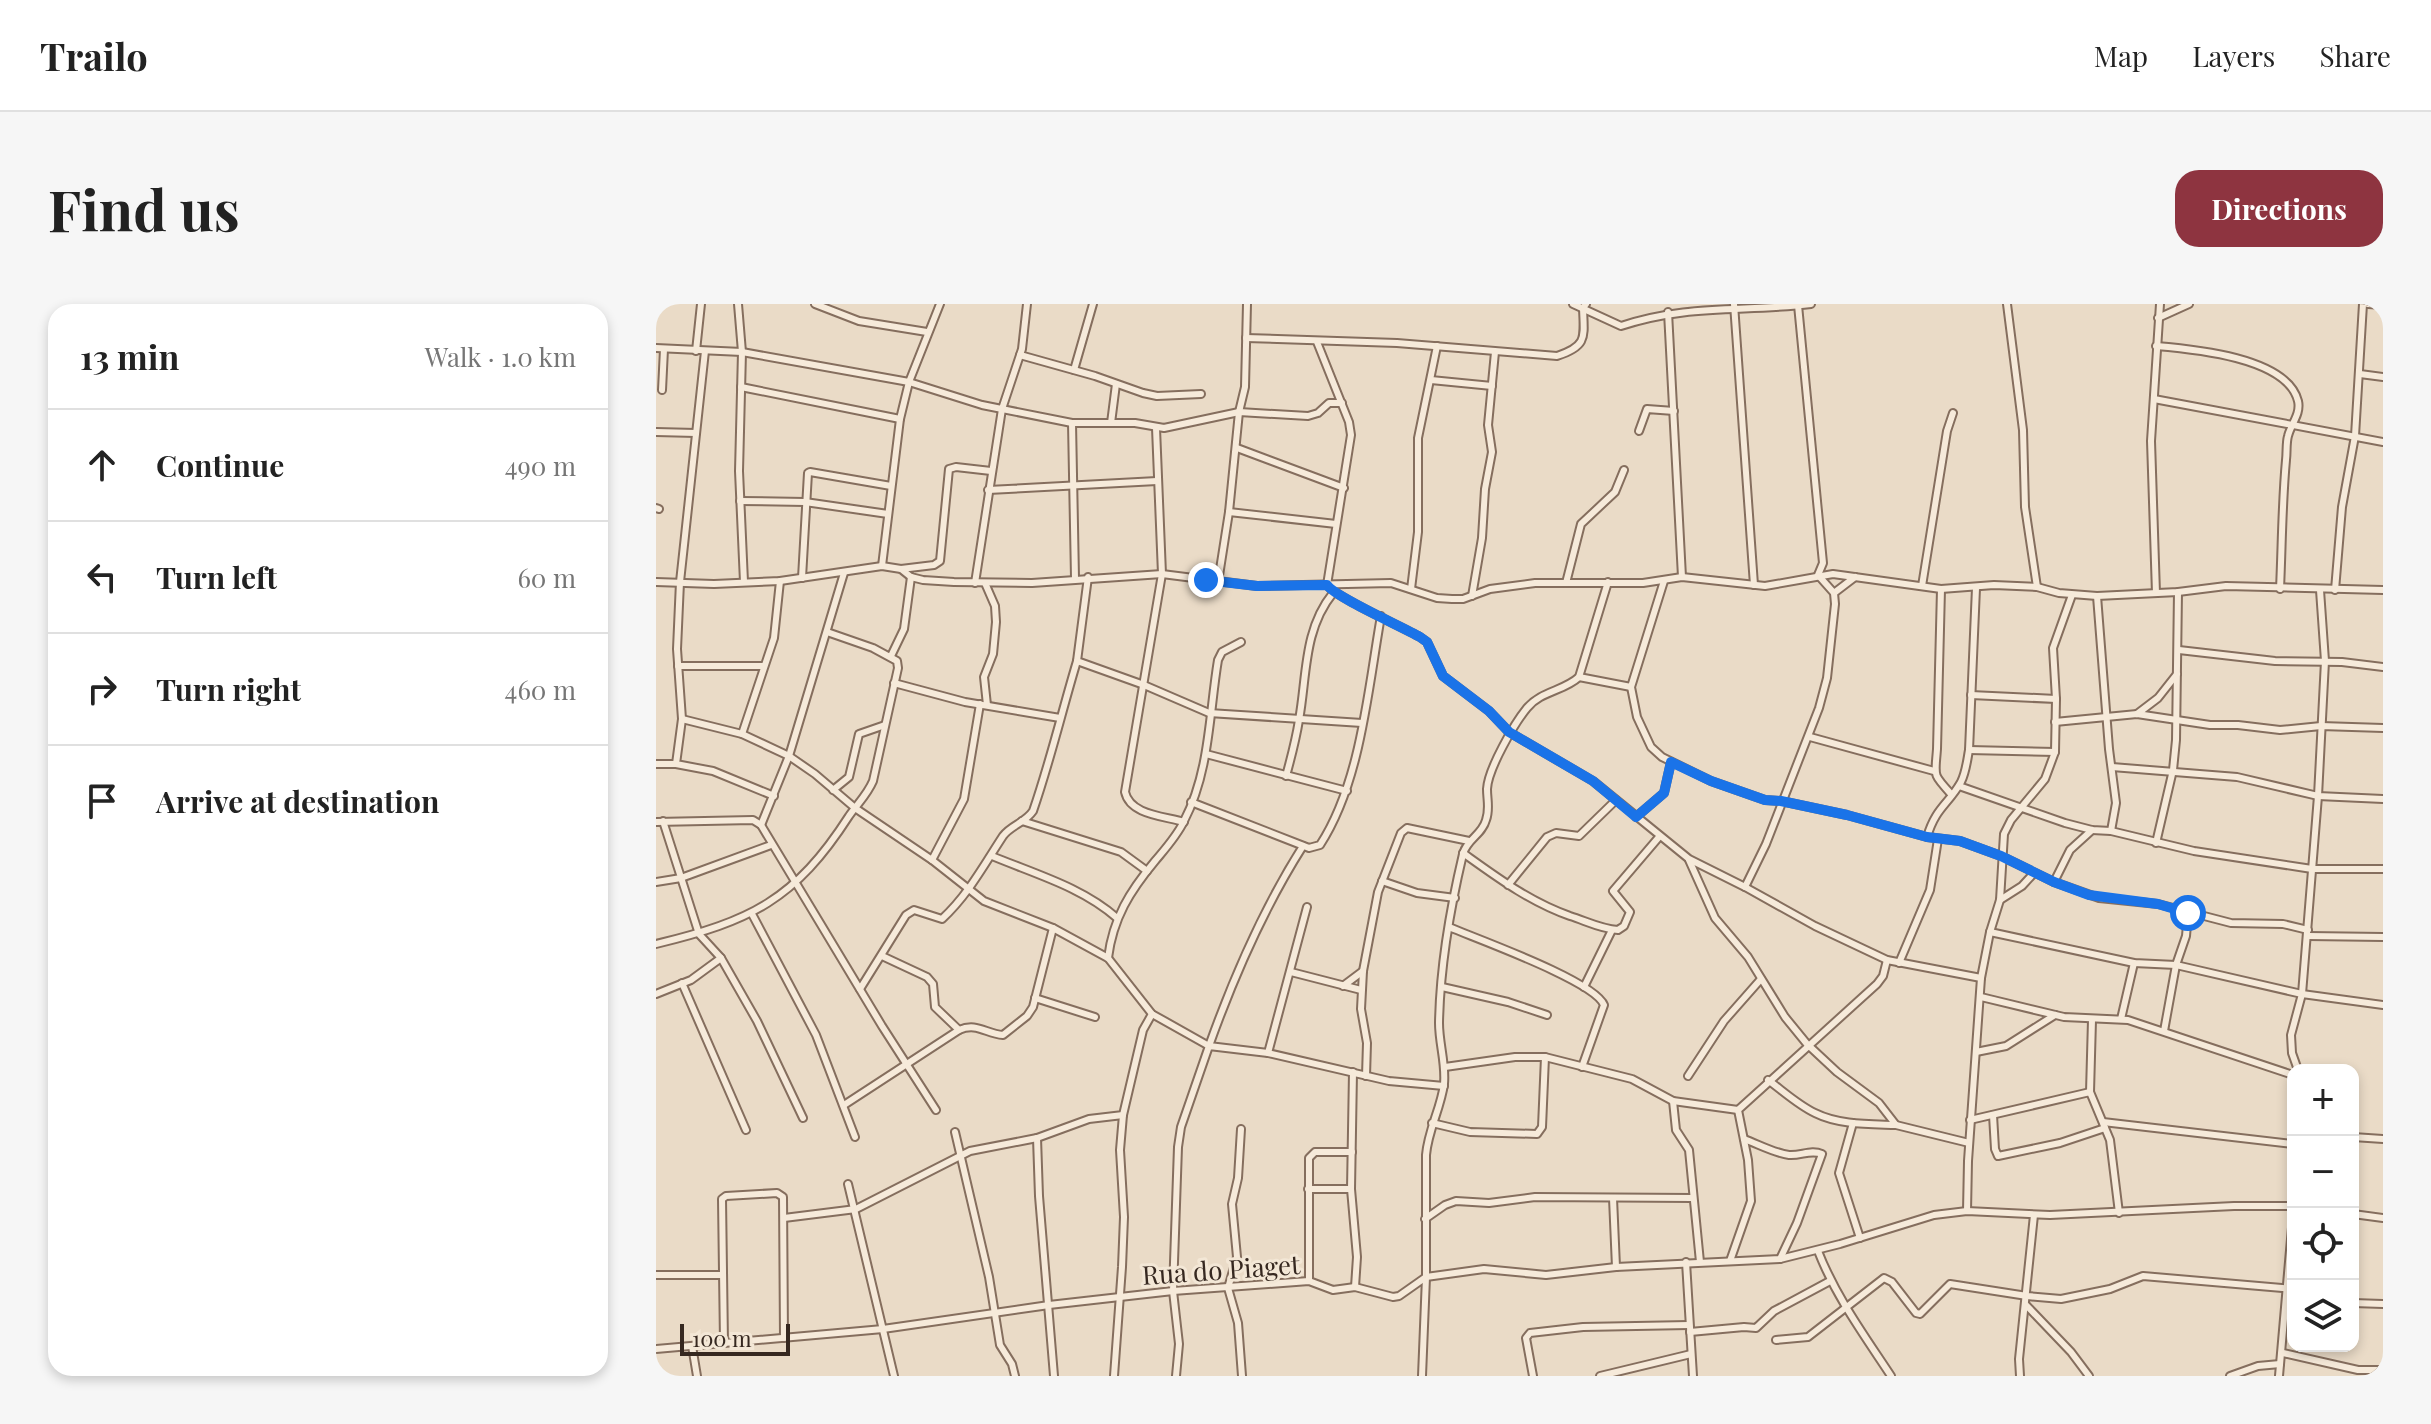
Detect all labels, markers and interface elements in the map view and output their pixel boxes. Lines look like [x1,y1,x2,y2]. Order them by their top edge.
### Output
text: Trailo [40,30,148,81]
text: Map [2094,37,2148,74]
text: Layers [2192,37,2275,74]
text: Share [2319,37,2391,74]
button: Directions [2175,170,2383,247]
text: Find us [48,171,240,246]
text: 13 min [80,333,179,379]
text: Walk · 1.0 km [425,339,576,374]
icon: ahead [80,443,124,487]
text: Continue [156,445,284,485]
text: 490 m [505,448,576,483]
icon: left [80,555,124,599]
text: Turn left [156,557,277,597]
text: 60 m [517,560,576,595]
route end [1188,562,1224,598]
icon: right [80,667,124,711]
text: Turn right [156,669,301,709]
text: 460 m [505,672,576,707]
icon: arrive [80,779,124,823]
text: Arrive at destination [156,781,439,821]
route start [2170,895,2206,931]
map controls [2287,1064,2359,1352]
button: + [2287,1064,2359,1136]
button: − [2287,1136,2359,1208]
button: locate [2287,1208,2359,1280]
street label: Rua do Piaget [1141,1246,1302,1292]
button: layers [2287,1280,2359,1352]
scale bar [680,1320,790,1356]
text: 100 m [692,1323,752,1353]

